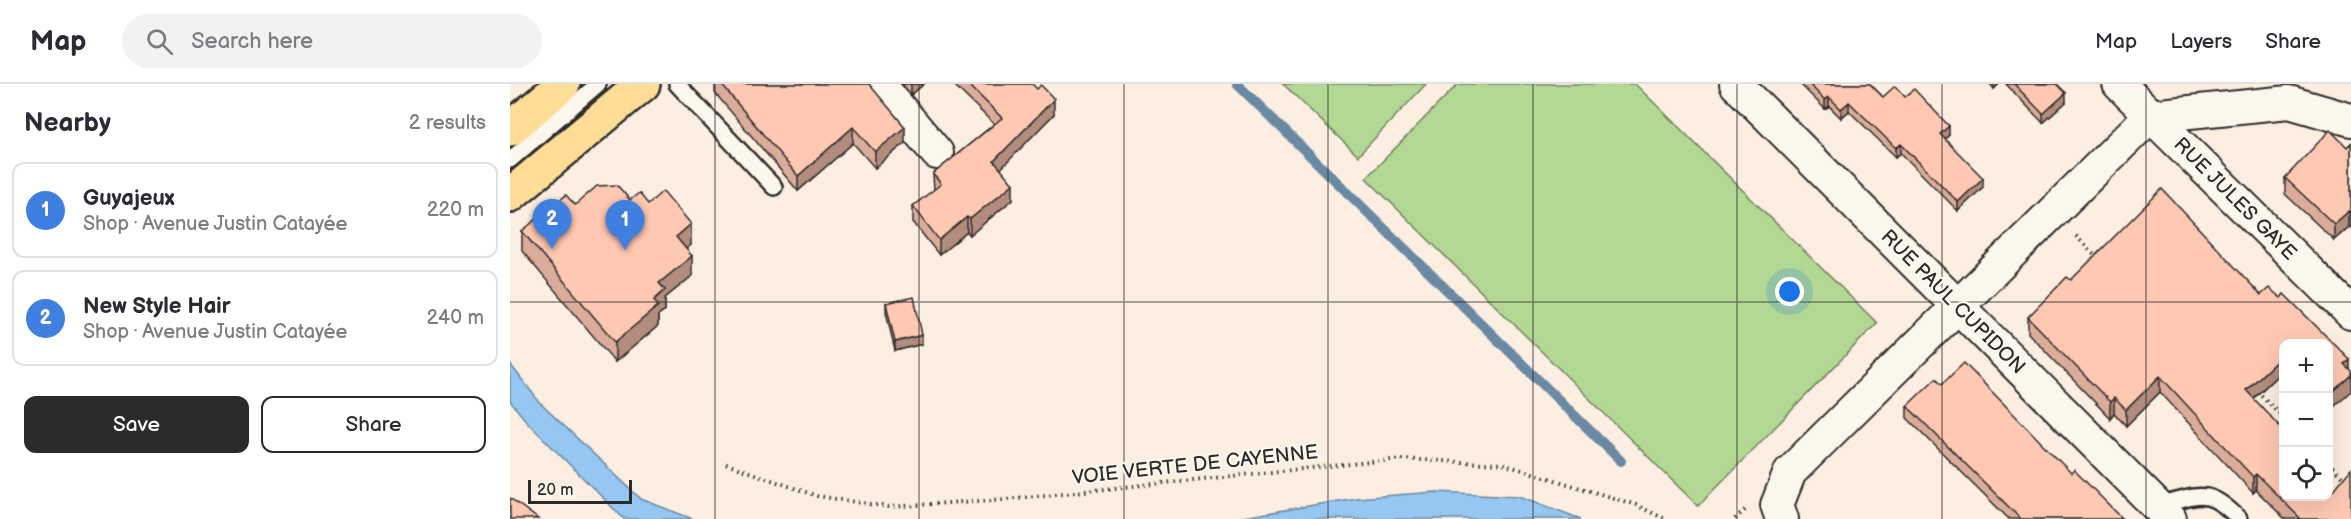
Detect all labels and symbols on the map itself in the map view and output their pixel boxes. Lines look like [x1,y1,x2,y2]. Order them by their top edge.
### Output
street label: RUE JULES GAYE [2169,133,2301,265]
pin: 2 [532,200,572,249]
pin: 1 [606,200,644,250]
street label: RUE PAUL CUPIDON [1876,225,2030,379]
your location [1775,277,1804,306]
street label: VOIE VERTE DE CAYENNE [1071,440,1319,490]
scale bar [528,477,632,504]

